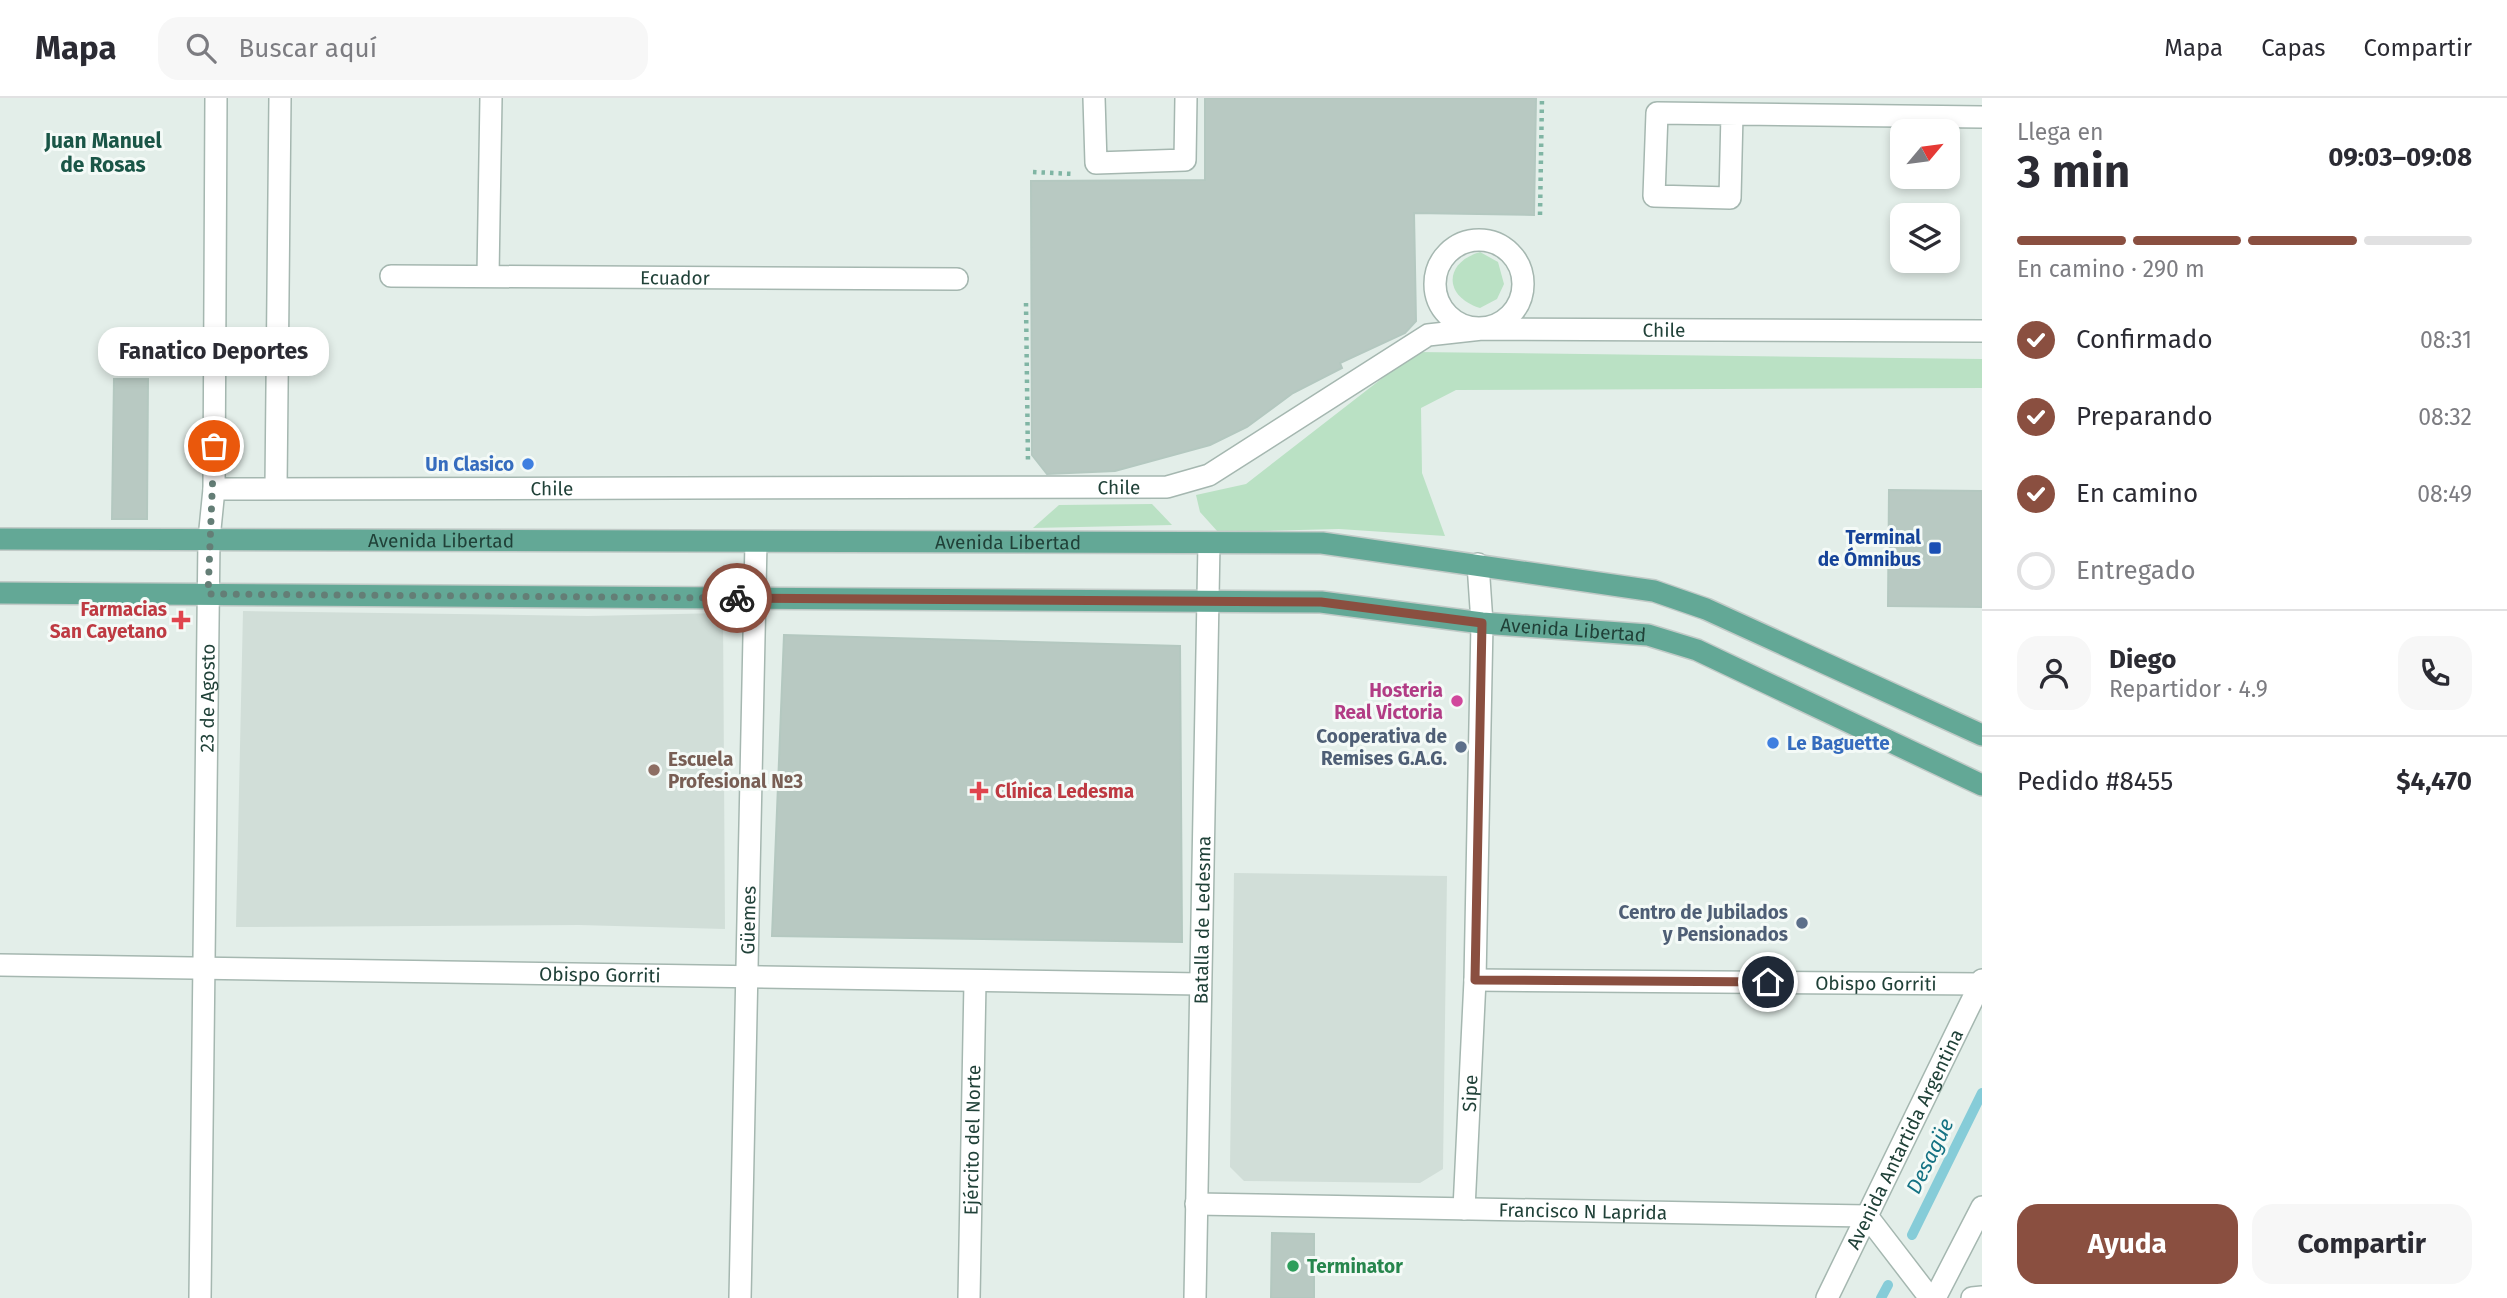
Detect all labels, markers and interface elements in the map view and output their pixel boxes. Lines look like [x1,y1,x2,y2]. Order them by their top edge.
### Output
search box [158,17,648,80]
text: Mapa [35,28,116,68]
icon: search [182,29,220,67]
text: Buscar aquí [238,33,377,64]
text: Mapa [2164,34,2223,62]
text: Capas [2261,34,2325,62]
text: Compartir [2363,34,2472,62]
text: Llega en [2017,118,2103,146]
north arrow [1890,119,1960,189]
map controls [1890,119,1960,273]
district label: Juan Manuel de Rosas [43,128,162,178]
text: 09:03–09:08 [2328,142,2472,173]
text: 3 min [2017,144,2130,199]
button: layers [1890,203,1960,273]
text: En camino · 290 m [2017,255,2205,283]
street label: Ecuador [640,266,711,290]
street label: Chile [1643,319,1686,342]
icon: check [2017,321,2055,359]
text: Confirmado [2076,324,2213,355]
text: 08:31 [2420,326,2472,354]
callout: Fanatico Deportes [99,327,330,376]
text: Fanatico Deportes [119,337,308,365]
icon: check [2017,398,2055,436]
text: Preparando [2076,401,2213,432]
text: 08:32 [2418,403,2472,431]
pin [184,416,244,476]
icon: bag [195,427,233,465]
place label: Un Clasico [425,453,514,476]
marker: Un Clasico [520,456,536,472]
icon: check [2017,475,2055,513]
street label: Chile [1098,476,1140,499]
street label: Chile [531,477,573,500]
text: En camino [2076,478,2198,509]
text: 08:49 [2417,480,2472,508]
place label: Terminal de Ómnibus [1818,526,1921,571]
street label: Avenida Libertad [368,529,514,553]
street label: Avenida Libertad [935,531,1081,554]
marker: Terminal de Ómnibus [1927,540,1943,556]
text: Entregado [2076,555,2196,586]
courier [702,563,772,633]
icon: bike [718,579,756,617]
place label: Farmacias San Cayetano [50,598,167,643]
marker: Farmacias San Cayetano [173,612,189,628]
street label: Avenida Libertad [1500,613,1647,647]
button: person [2017,636,2091,710]
button: phone [2398,636,2472,710]
street label: 23 de Agosto [195,644,220,753]
text: Diego [2109,644,2177,675]
text: Repartidor · 4.9 [2109,675,2268,703]
place label: Hosteria Real Victoria [1334,679,1443,724]
marker: Hosteria Real Victoria [1449,693,1465,709]
place label: Cooperativa de Remises G.A.G. [1316,725,1447,770]
place label: Le Baguette [1787,732,1890,755]
marker: Le Baguette [1765,735,1781,751]
marker: Cooperativa de Remises G.A.G. [1453,739,1469,755]
place label: Escuela Profesional Nº3 [668,748,803,793]
marker: Escuela Profesional Nº3 [646,762,662,778]
text: Pedido #8455 [2017,766,2173,797]
text: $4,470 [2396,766,2472,797]
place label: Clínica Ledesma [995,780,1134,803]
marker: Clínica Ledesma [969,781,989,801]
street label: Batalla de Ledesma [1189,836,1216,1005]
street label: Güemes [736,885,761,955]
place label: Centro de Jubilados y Pensionados [1618,901,1788,946]
marker: Centro de Jubilados y Pensionados [1794,915,1810,931]
pin [1738,952,1798,1012]
street label: Obispo Gorriti [539,963,661,987]
icon: home [1749,963,1787,1001]
street label: Obispo Gorriti [1815,972,1937,996]
street label: Avenida Antartida Argentina [1842,1025,1968,1253]
street label: Ejército del Norte [960,1065,985,1216]
street label: Sipe [1458,1074,1482,1112]
water label: Desagüe [1901,1114,1960,1198]
street label: Francisco N Laprida [1499,1198,1667,1224]
button: Ayuda [2017,1204,2238,1284]
button: Compartir [2252,1204,2472,1284]
place label: Terminator [1307,1255,1403,1278]
marker: Terminator [1285,1258,1301,1274]

